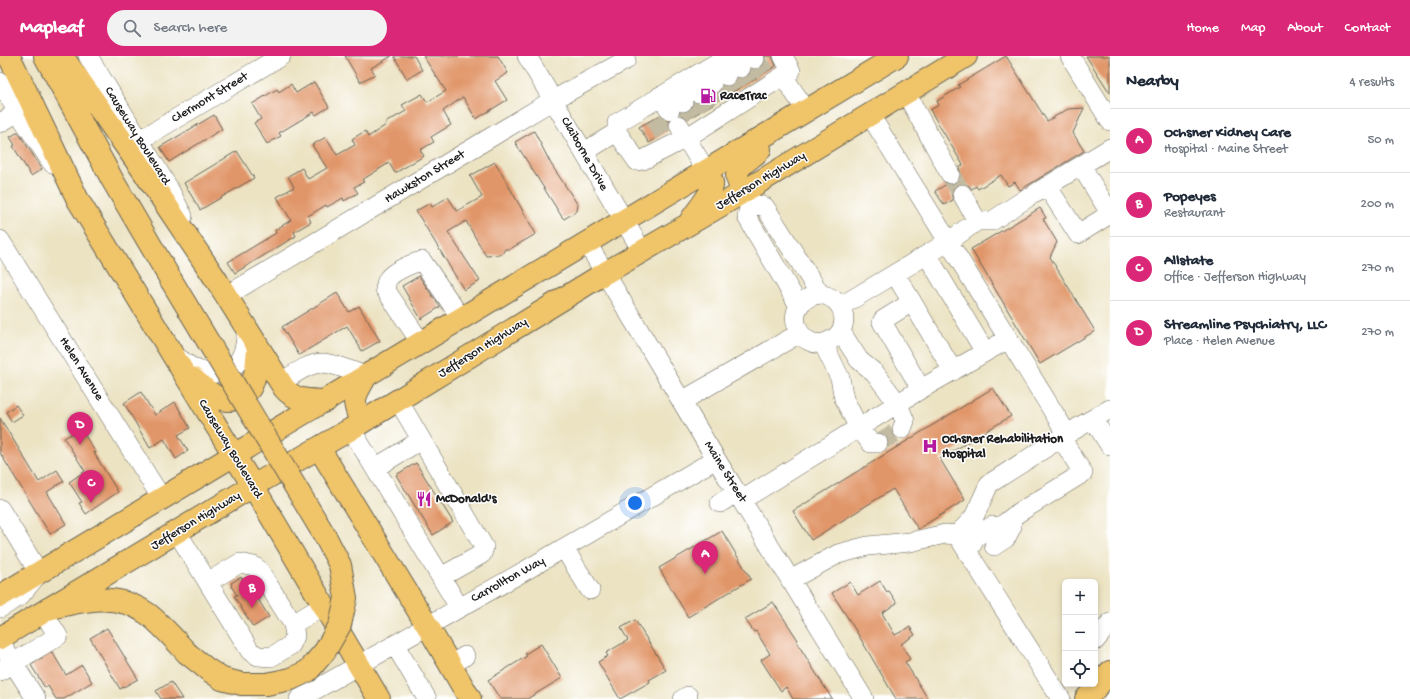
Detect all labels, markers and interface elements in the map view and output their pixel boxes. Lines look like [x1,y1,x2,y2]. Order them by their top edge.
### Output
search box [107,10,387,46]
text: Mapleaf [20,17,83,40]
icon: search [121,17,143,39]
text: Search here [153,19,227,37]
text: Home [1187,20,1219,37]
text: Map [1241,20,1265,37]
text: About [1287,20,1323,37]
text: Contact [1345,20,1390,37]
street label: Clermont Street [169,68,252,127]
text: Nearby [1126,72,1179,92]
text: 4 results [1350,75,1394,90]
street label: Causeway Boulevard [101,84,174,189]
fuel station icon: RaceTrac [699,87,717,105]
place label: RaceTrac [719,89,768,104]
street label: Claiborne Drive [557,115,611,194]
text: Ochsner Kidney Care [1164,124,1291,142]
text: A [1135,133,1143,148]
text: 50 m [1367,133,1394,148]
text: Hospital · Maine Street [1164,142,1287,157]
street label: Hawkston Street [382,146,469,207]
street label: Jefferson Highway [713,148,809,214]
text: Popeyes [1164,188,1216,206]
text: B [1136,197,1142,212]
text: 200 m [1361,197,1394,212]
text: Restaurant [1164,206,1224,221]
text: Allstate [1164,252,1213,270]
text: C [1135,261,1143,276]
text: 270 m [1361,261,1394,276]
text: Office · Jefferson Highway [1164,270,1306,285]
street label: Jefferson Highway [436,314,531,381]
text: Streamline Psychiatry, LLC [1164,316,1326,334]
text: D [1135,325,1143,340]
text: 270 m [1361,325,1394,340]
street label: Helen Avenue [56,334,107,404]
text: Place · Helen Avenue [1164,334,1275,349]
street label: Causeway Boulevard [195,397,266,502]
pin: D [67,412,93,445]
place label: Ochsner Rehabilitation Hospital [942,432,1064,463]
hospital icon: Ochsner Rehabilitation Hospital [921,437,939,455]
street label: Maine Street [700,438,751,507]
pin: C [78,470,104,503]
street label: Jefferson Highway [148,488,244,554]
restaurant icon: McDonald's [415,490,433,508]
place label: McDonald's [436,492,498,507]
your location [625,493,645,513]
pin: A [692,541,718,574]
street label: Carrollton Way [469,553,548,606]
pin: B [239,575,265,608]
map controls [1062,579,1098,687]
button: + [1062,579,1098,615]
button: − [1062,615,1098,651]
button: locate [1062,651,1098,687]

